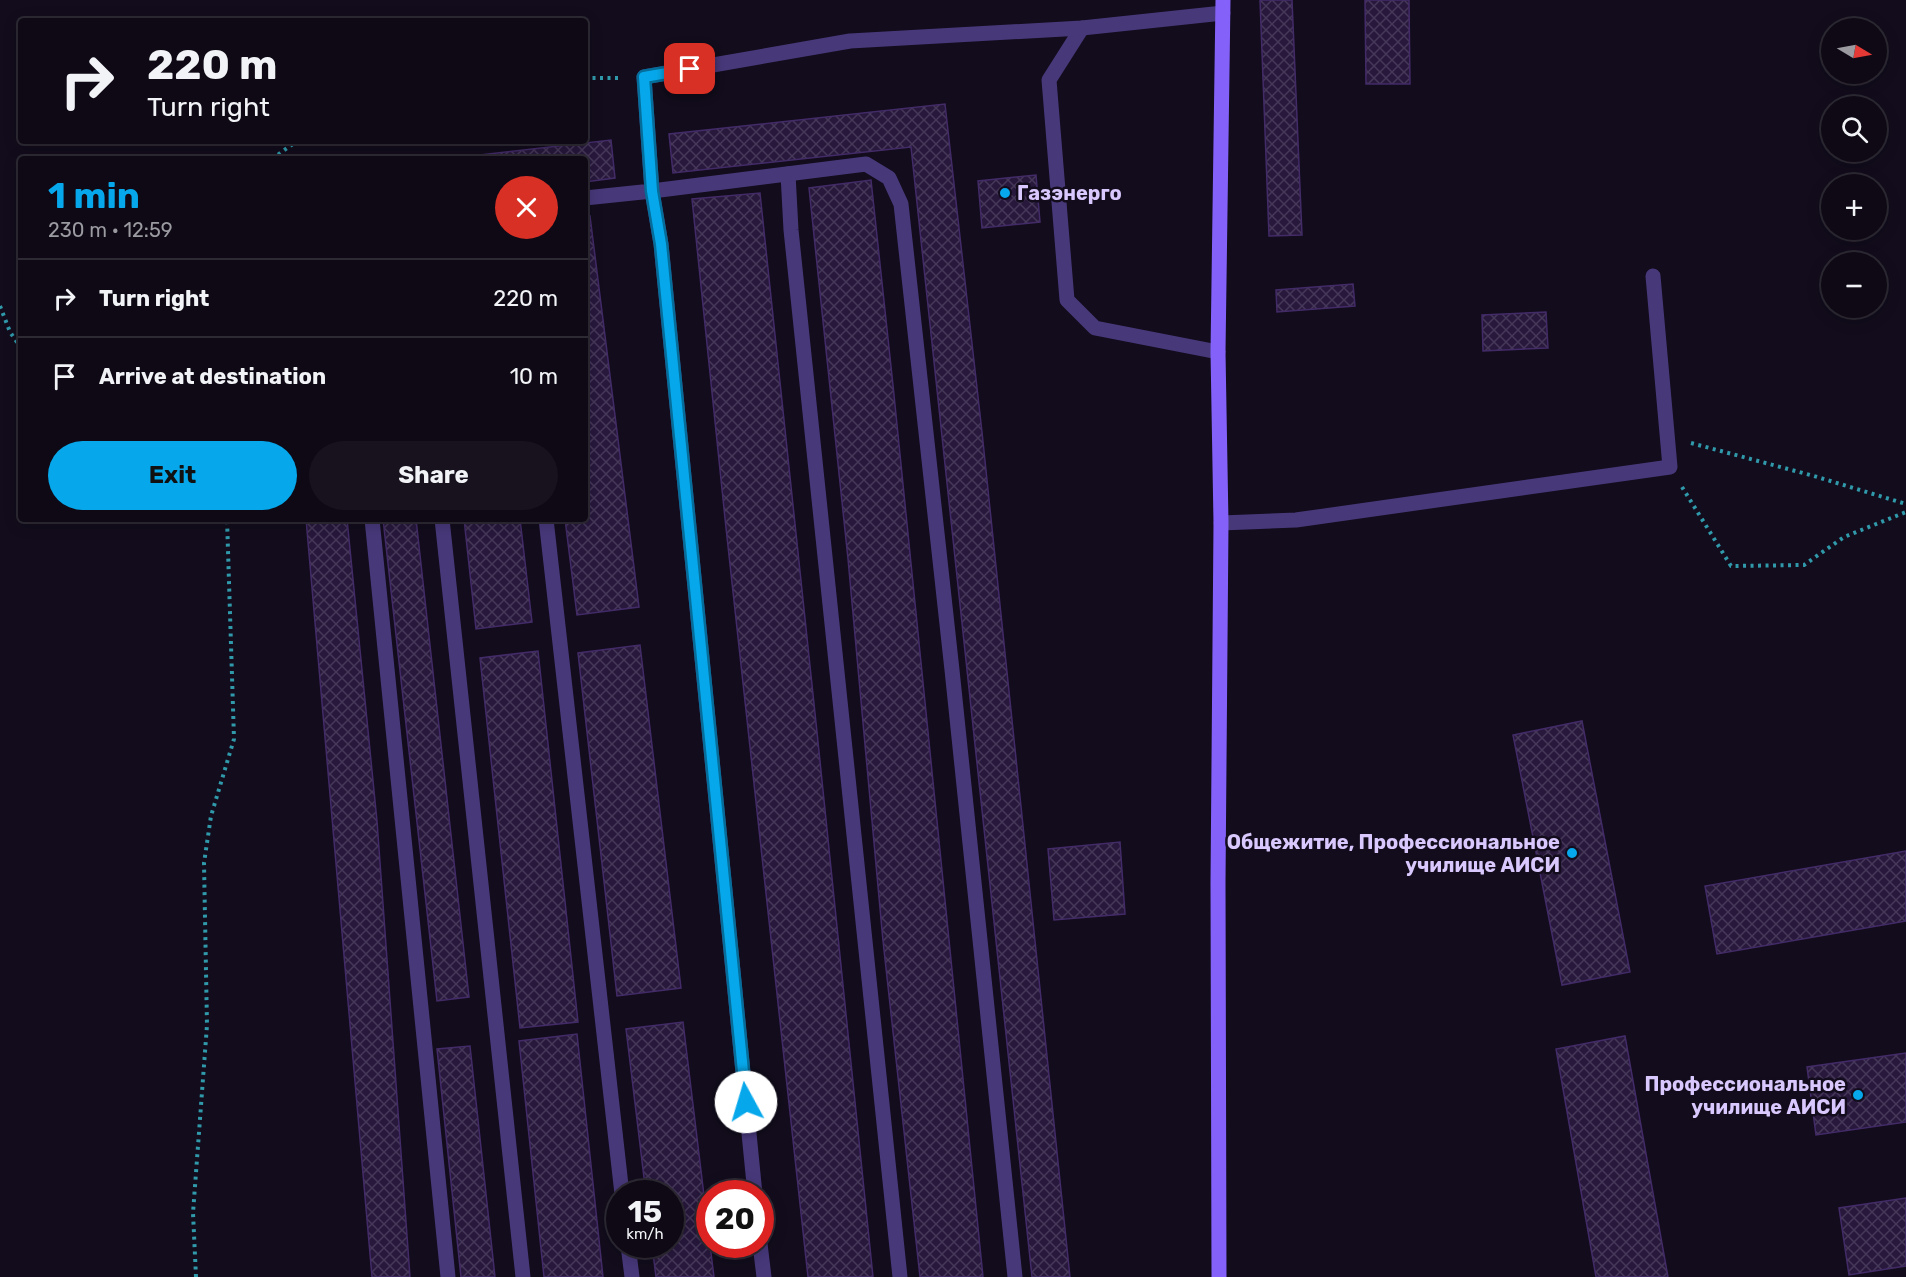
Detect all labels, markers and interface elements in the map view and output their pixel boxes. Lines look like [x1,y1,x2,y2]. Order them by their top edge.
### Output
north arrow [1821,18,1887,84]
map controls [1821,18,1887,318]
text: 220 m [147,40,278,90]
icon: right [48,42,126,120]
pin [664,43,715,94]
icon: arrive [673,52,706,85]
text: Turn right [147,91,270,123]
button: search [1821,96,1887,162]
text: 1 min [48,174,140,217]
button: + [1821,174,1887,240]
button: close [495,176,558,239]
place label: Газэнерго [1017,181,1122,205]
marker: Газэнерго [998,186,1012,200]
text: 230 m · 12:59 [48,218,173,242]
button: − [1821,252,1887,318]
icon: right [48,282,81,315]
text: Turn right [99,285,209,312]
text: 220 m [493,285,558,312]
icon: arrive [48,360,81,393]
text: Arrive at destination [99,363,326,390]
text: 10 m [510,363,558,390]
button: Exit [48,441,297,510]
button: Share [309,441,558,510]
place label: Общежитие, Профессиональное училище АИСИ [1227,830,1560,877]
marker: Общежитие, Профессиональное училище АИСИ [1565,846,1579,860]
position arrow [714,1070,778,1134]
place label: Профессиональное училище АИСИ [1645,1072,1846,1119]
marker: Профессиональное училище АИСИ [1851,1088,1865,1102]
speed limit sign: 20 [696,1180,774,1258]
text: 15 [628,1194,662,1230]
text: km/h [626,1225,664,1243]

